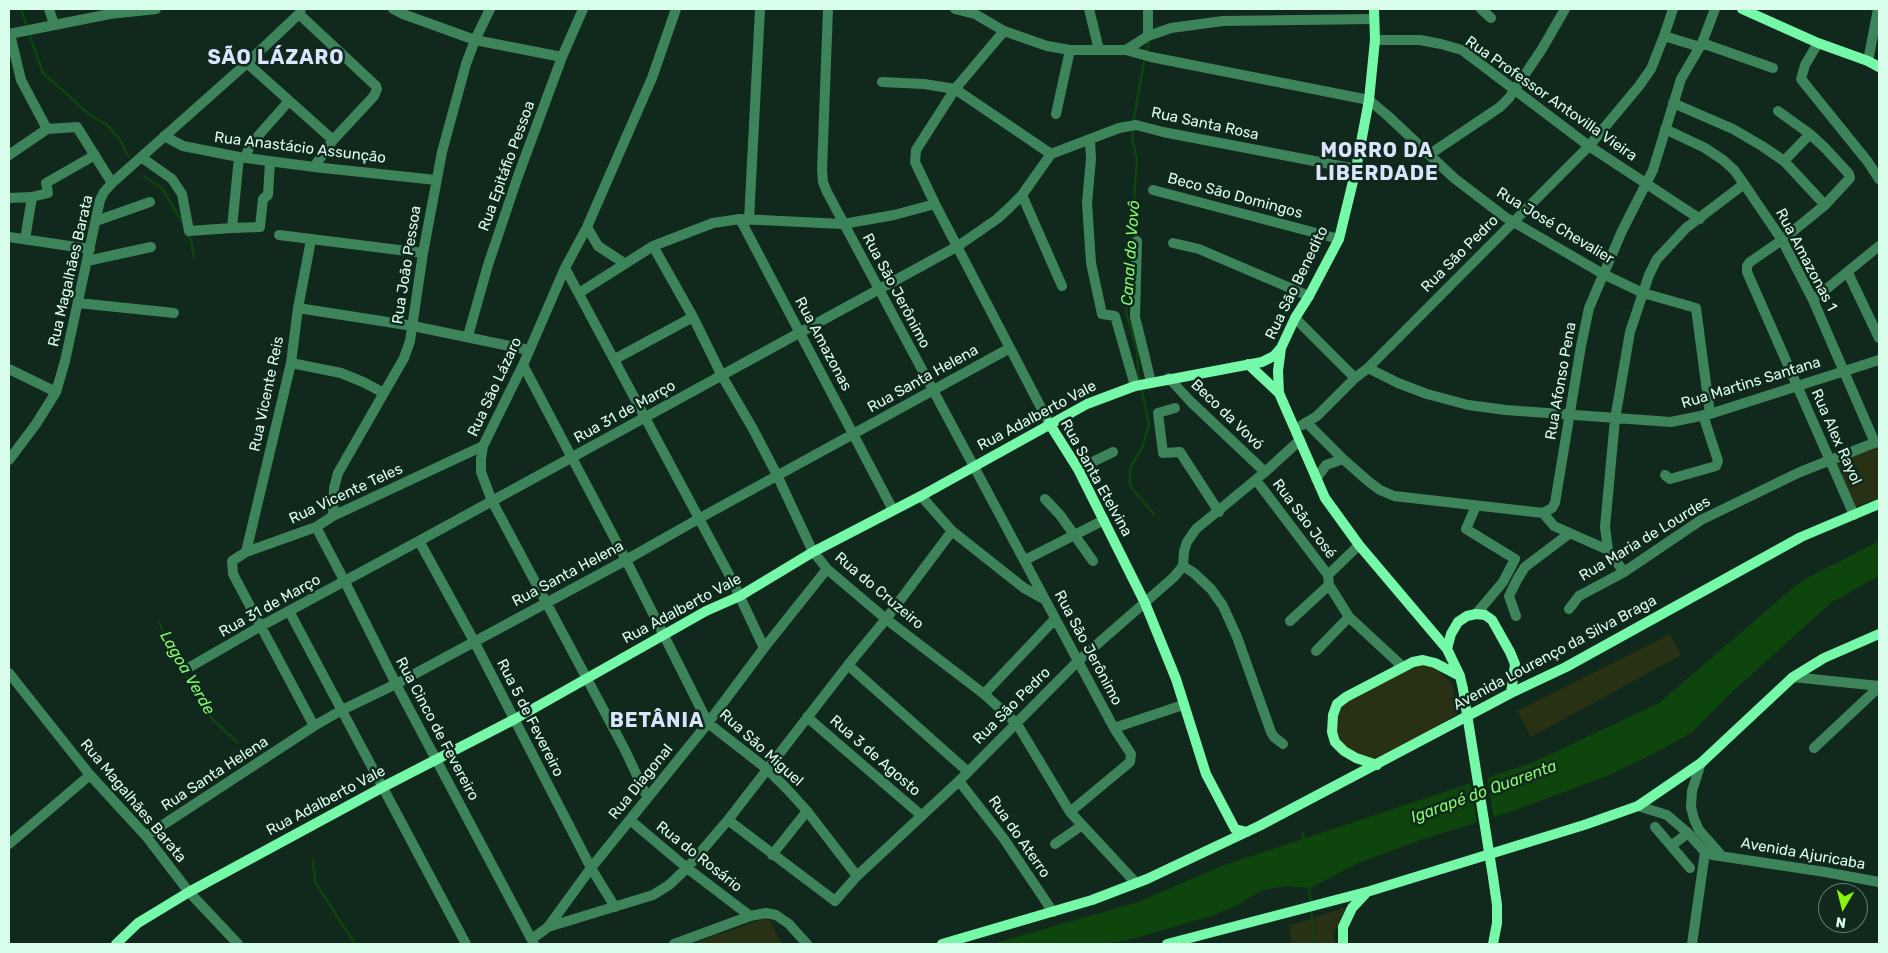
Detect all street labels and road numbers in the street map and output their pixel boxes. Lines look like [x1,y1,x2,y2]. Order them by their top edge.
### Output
street label: Rua Professor Antovilla Vieira [1462,33,1640,165]
street label: Rua Epitáfio Pessoa [475,98,539,234]
street label: Rua Santa Rosa [1150,104,1260,144]
street label: Rua Anastácio Assunção [213,129,387,167]
street label: Beco São Domingos [1165,169,1305,223]
street label: Rua José Chevalier [1493,184,1617,268]
street label: Rua Magalhães Barata [45,193,97,349]
street label: Rua João Pessoa [389,205,425,325]
street label: Rua Amazonas 1 [1771,206,1841,314]
street label: Rua São Pedro [1418,212,1502,296]
street label: Rua São Benedito [1262,223,1332,343]
street label: Rua São Jerônimo [858,231,934,351]
street label: Rua Amazonas [791,294,855,394]
street label: Rua Afonso Pena [1542,321,1580,441]
street label: Rua São Lázaro [464,334,526,440]
street label: Rua Vicente Reis [246,335,288,453]
street label: Rua Santa Helena [865,341,981,417]
street label: Rua Martins Santana [1679,353,1823,413]
street label: Beco da Vovó [1187,376,1267,454]
street label: Rua 31 de Março [571,377,679,447]
street label: Rua Adalberto Vale [974,377,1100,455]
street label: Rua Alex Rayol [1807,386,1865,488]
street label: Rua Santa Etelvina [1056,416,1136,540]
street label: Rua Vicente Teles [286,460,406,528]
street label: Rua São José [1268,476,1340,562]
street label: Rua Maria de Lourdes [1576,493,1714,585]
street label: Rua Santa Helena [509,537,627,611]
street label: Rua do Cruzeiro [831,549,927,633]
street label: Rua Adalberto Vale [619,570,745,648]
street label: Rua 31 de Março [216,571,324,641]
street label: Rua São Jerônimo [1050,588,1126,708]
street label: Avenida Lourenço da Silva Braga [1450,592,1660,714]
street label: Rua Cinco de Fevereiro [391,654,483,804]
street label: Rua 5 de Fevereiro [493,656,567,780]
street label: Rua São Pedro [970,664,1054,748]
street label: Rua São Miguel [715,706,807,790]
street label: Rua 3 de Agosto [826,712,924,800]
street label: Rua Santa Helena [158,733,272,815]
street label: Rua Magalhães Barata [76,736,190,866]
street label: Rua Diagonal [605,741,677,823]
street label: Rua Adalberto Vale [263,762,389,840]
street label: Rua do Aterro [984,793,1054,881]
street label: Rua do Rosário [652,818,746,896]
street label: Avenida Ajuricaba [1739,834,1867,874]

